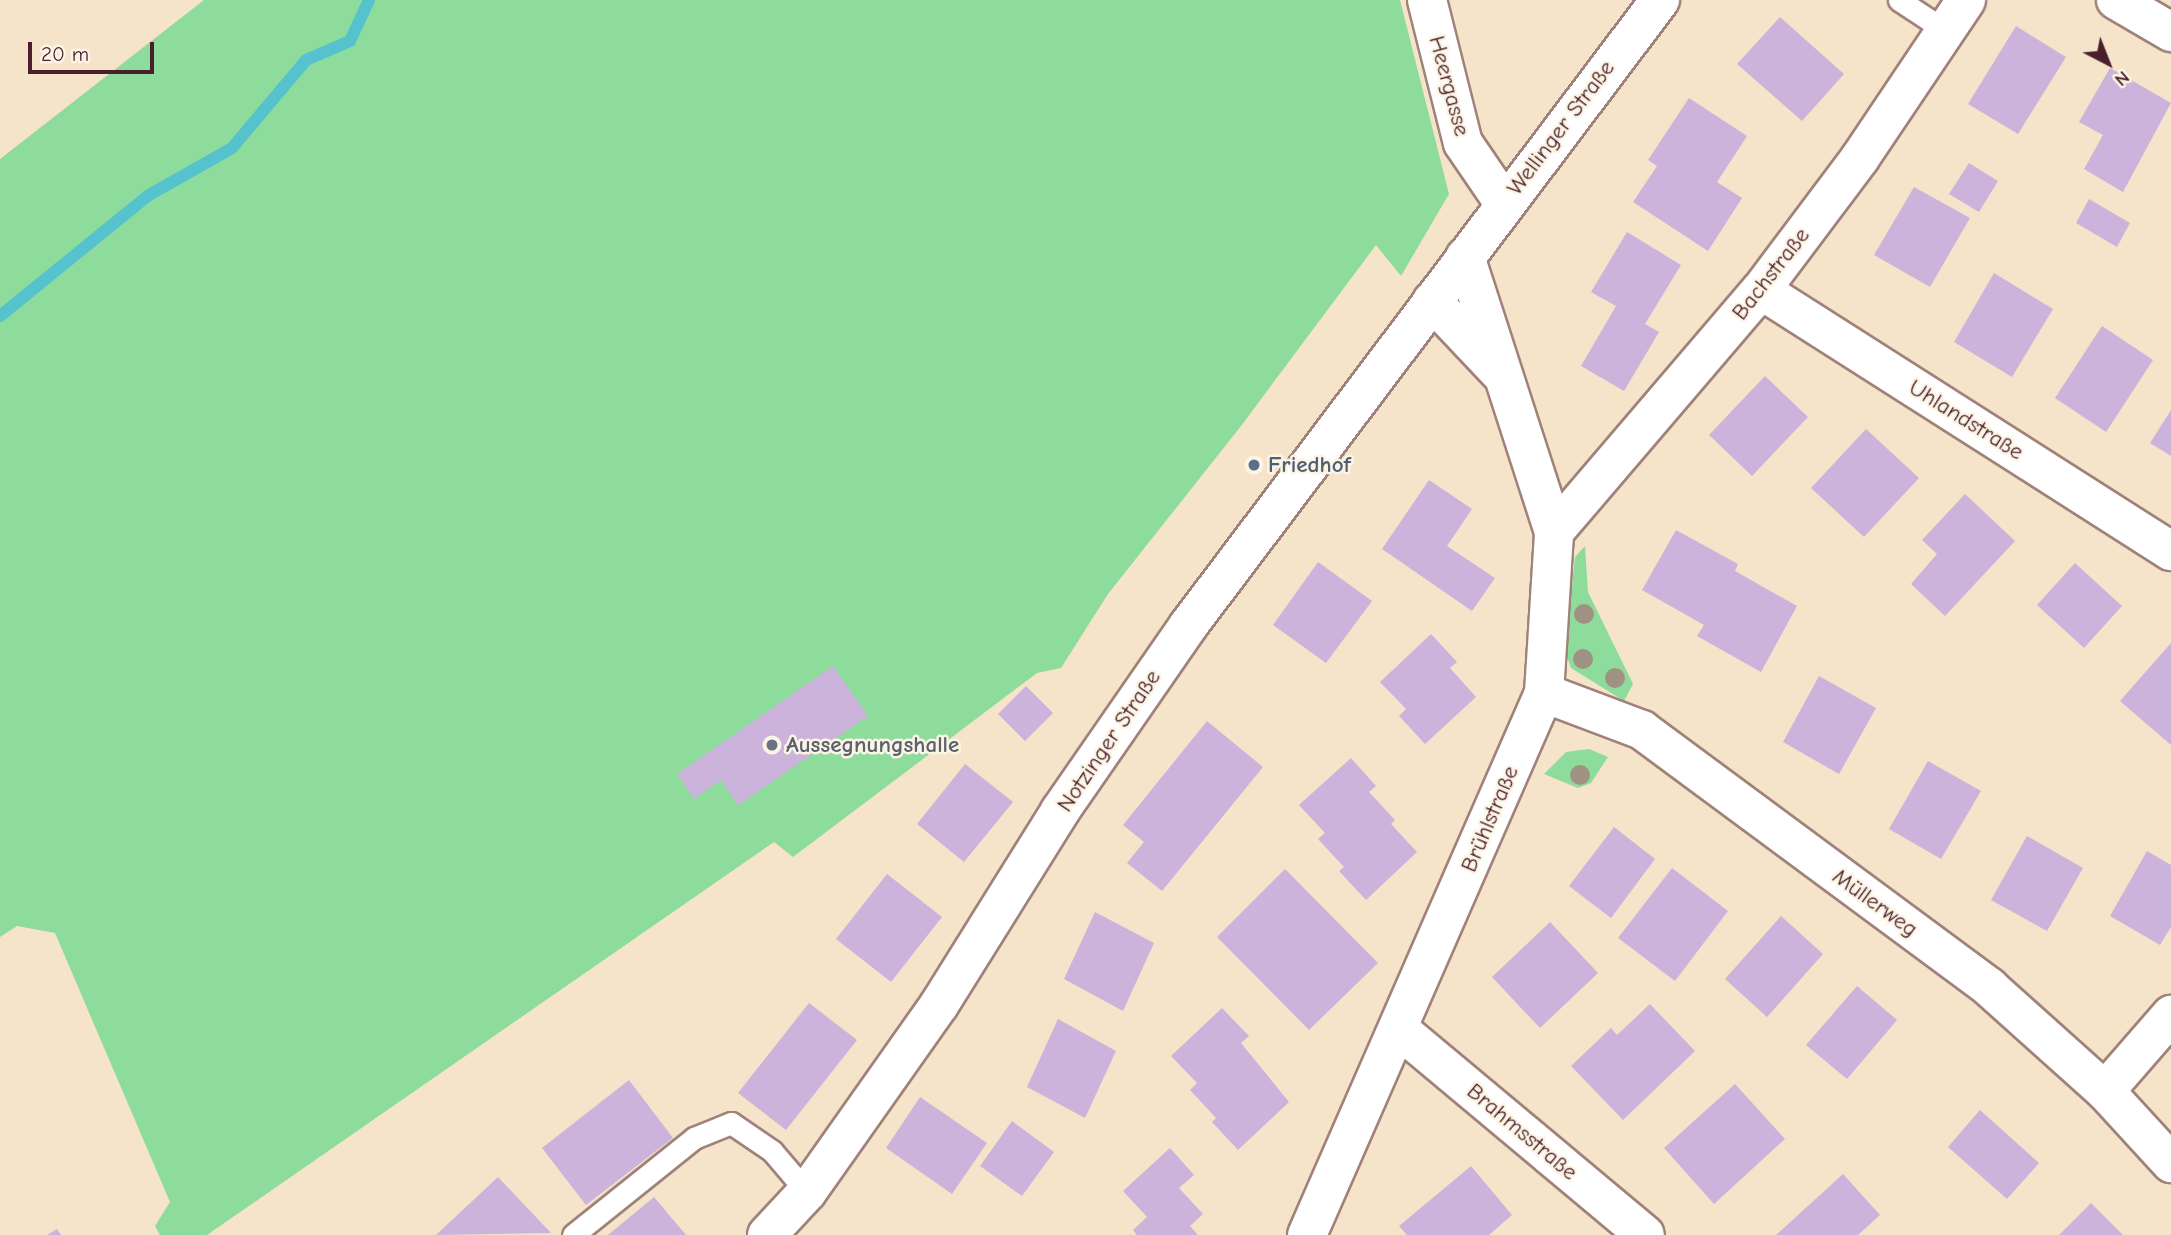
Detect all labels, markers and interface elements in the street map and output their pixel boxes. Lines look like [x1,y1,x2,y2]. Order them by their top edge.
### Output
scale bar [32,28,158,72]
north arrow [2073,28,2143,98]
street label: Heergasse [1422,33,1476,139]
text: 20 m [41,42,89,66]
street label: Wellinger Straße [1501,55,1621,201]
text: N [2110,66,2134,91]
street label: Bachstraße [1726,222,1816,326]
street label: Uhlandstraße [1903,374,2029,466]
place label: Friedhof [1268,451,1351,479]
marker: Friedhof [1246,457,1262,473]
street label: Notzinger Straße [1051,665,1167,817]
place label: Aussegnungshalle [786,731,959,759]
marker: Aussegnungshalle [764,737,780,753]
street label: Brühlstraße [1455,762,1525,876]
street label: Müllerweg [1827,863,1923,943]
street label: Brahmsstraße [1461,1078,1583,1186]

